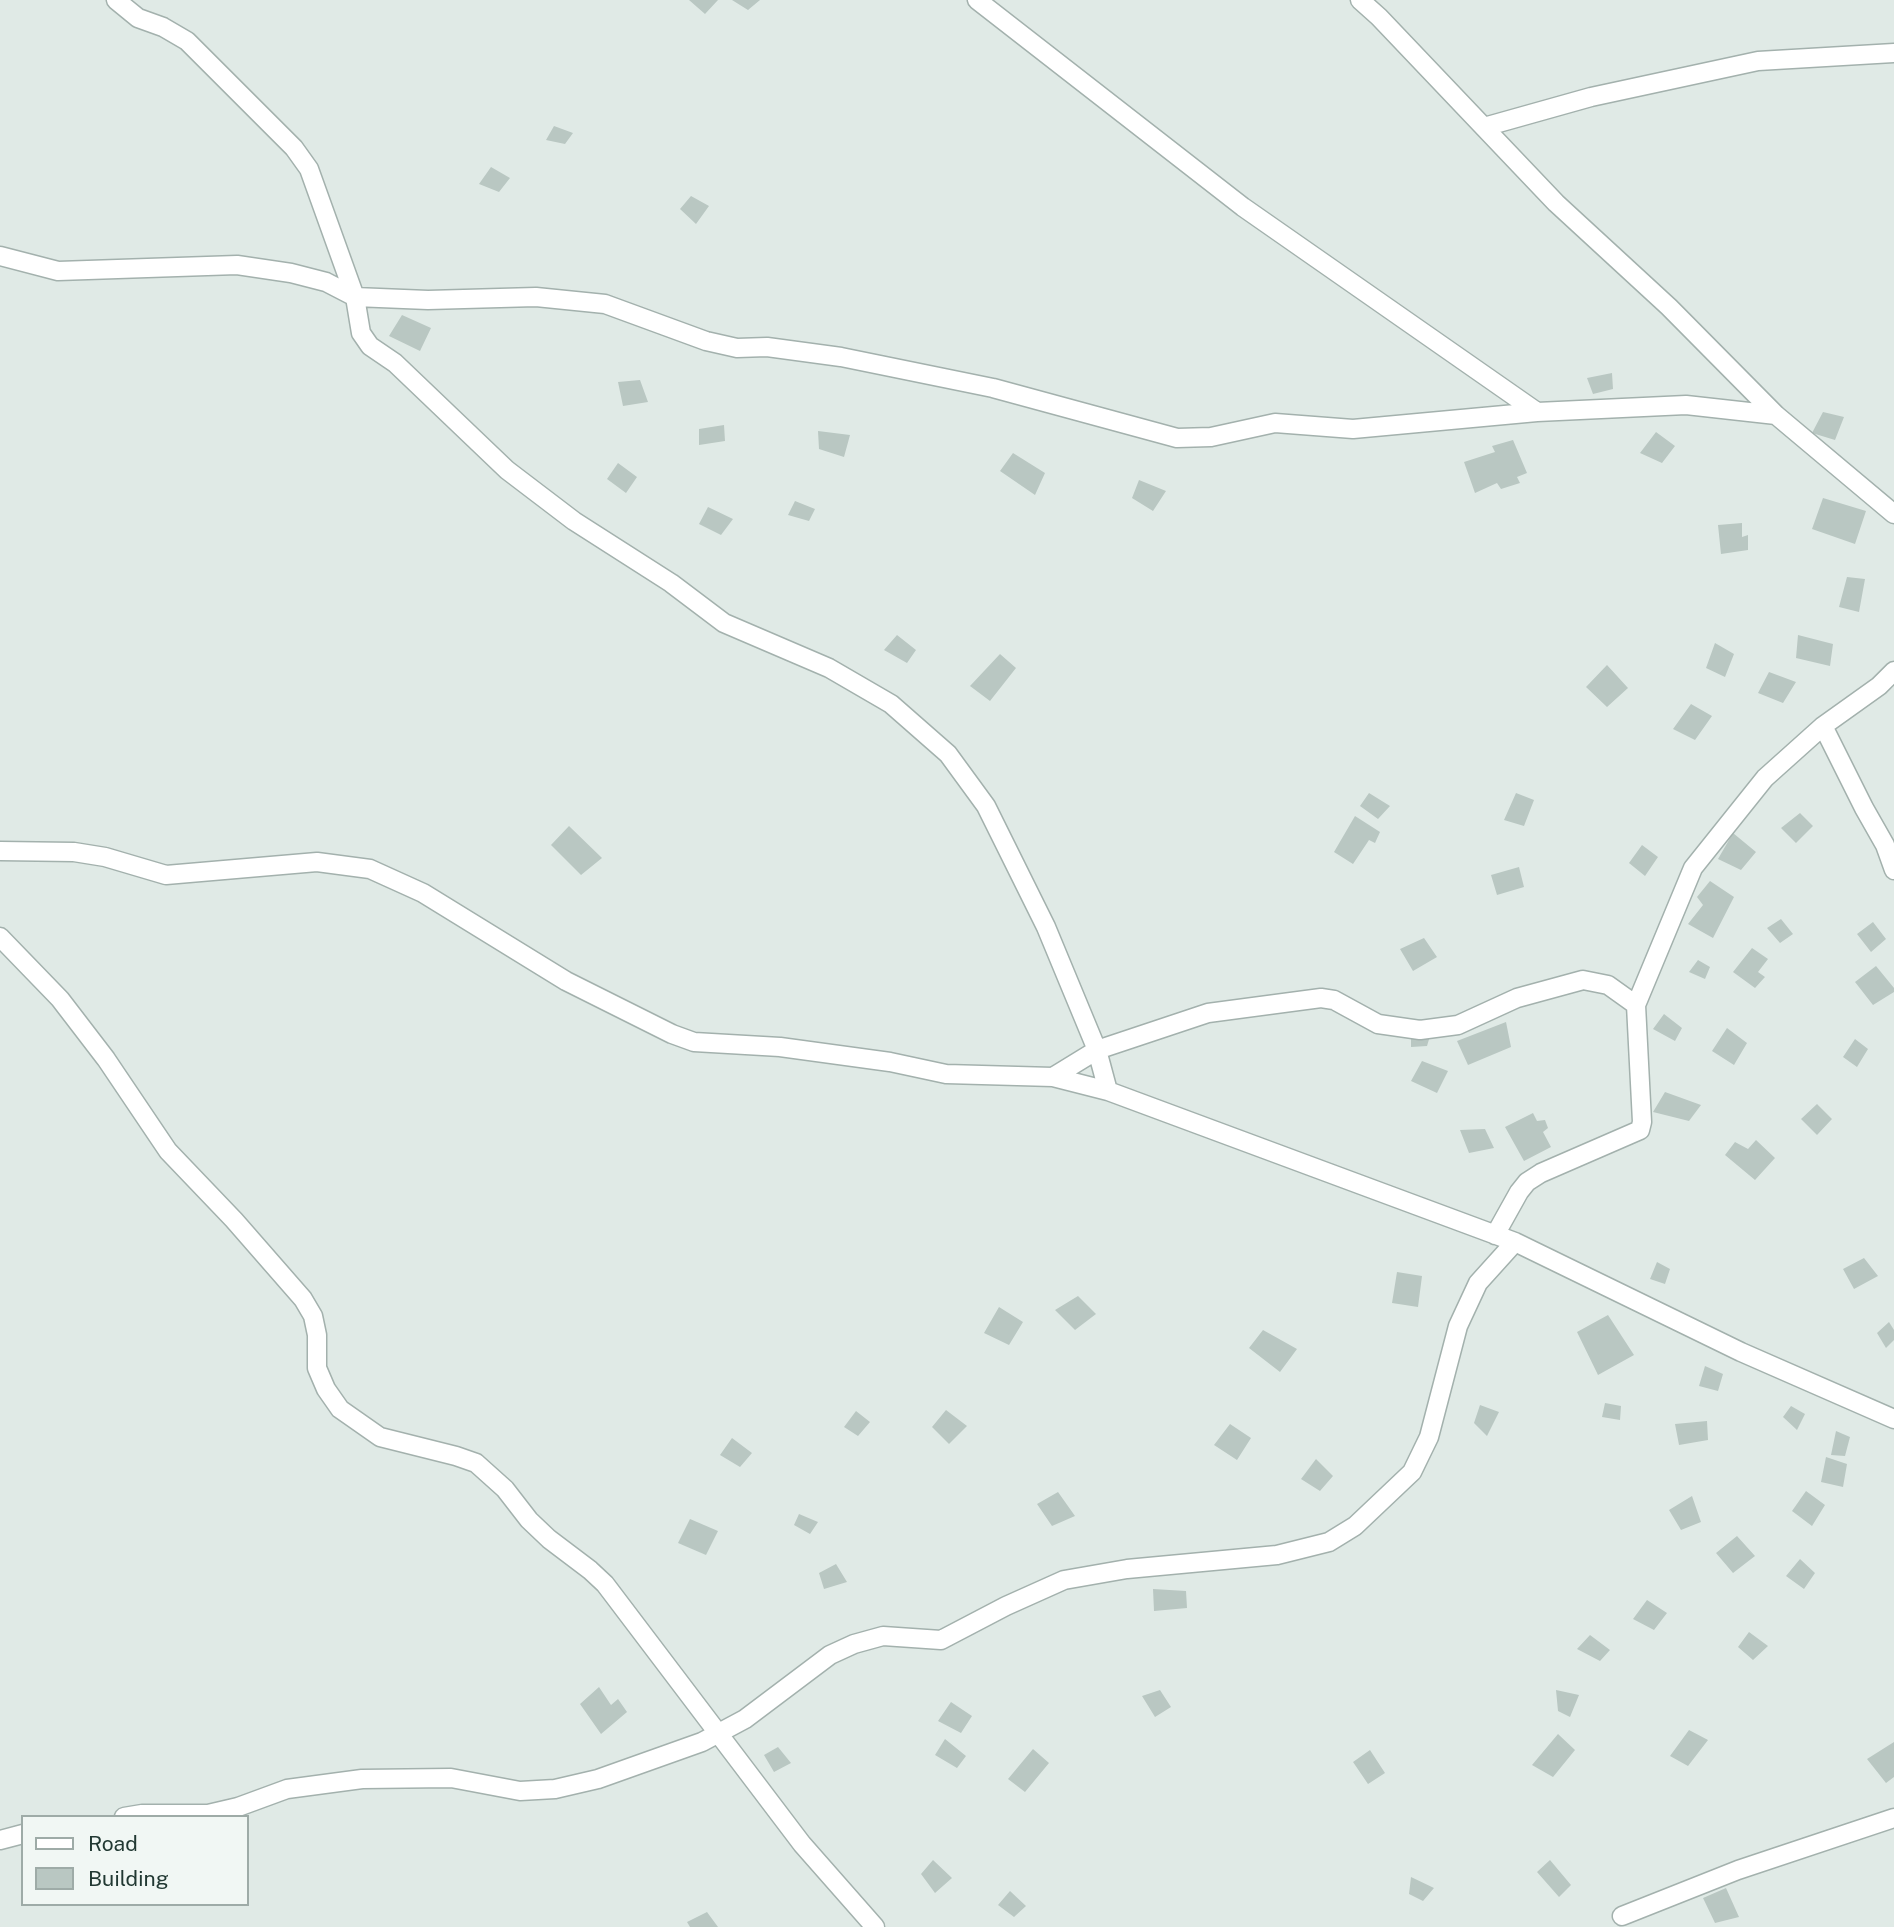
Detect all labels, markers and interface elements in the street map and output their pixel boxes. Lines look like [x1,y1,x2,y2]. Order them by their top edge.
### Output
legend [21,1815,248,1906]
text: Road [88,1831,138,1856]
text: Building [88,1866,169,1891]

